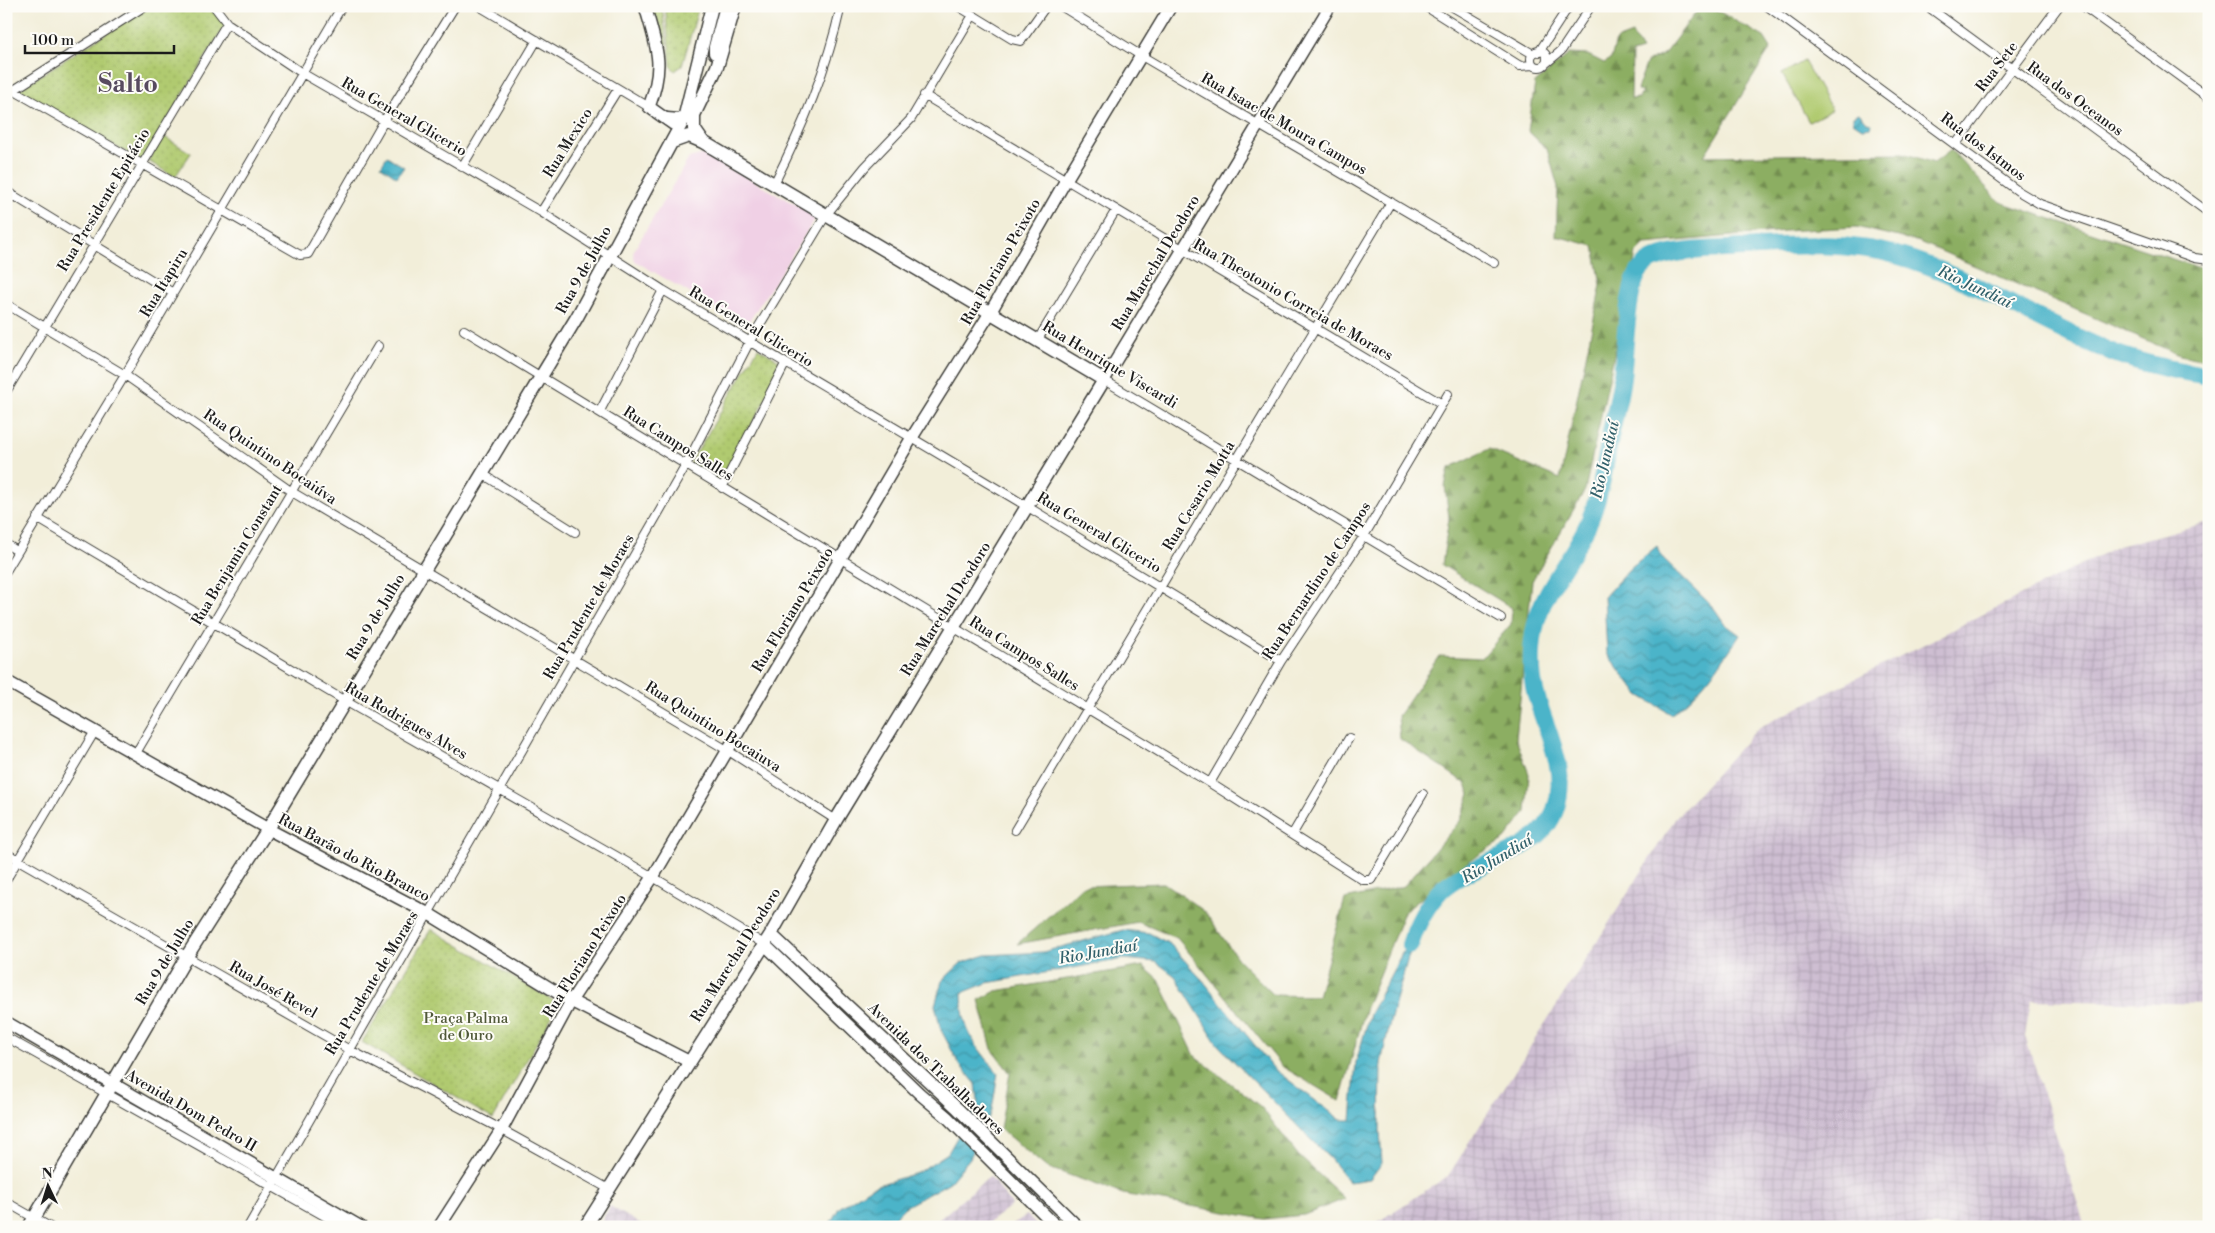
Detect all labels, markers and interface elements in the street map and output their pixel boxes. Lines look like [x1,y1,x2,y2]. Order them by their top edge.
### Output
scale bar [25,22,174,54]
text: 100 m [32,31,74,50]
street label: Rua Sete [1972,38,2022,96]
street label: Rua dos Oceanos [2023,58,2127,140]
district label: Salto [98,69,158,100]
street label: Rua Isaac de Moura Campos [1197,69,1371,179]
street label: Rua General Glicerio [338,73,470,161]
street label: Rua Mexico [539,105,597,181]
street label: Rua dos Istmos [1937,109,2029,185]
street label: Rua Presidente Epitácio [54,125,154,275]
street label: Rua Marechal Deodoro [1108,192,1204,334]
street label: Rua Floriano Peixoto [957,195,1045,329]
street label: Rua 9 de Julho [552,223,616,317]
street label: Rua Theotonio Correia de Moraes [1190,235,1396,365]
street label: Rua Itapiru [136,245,192,321]
water label: Rio Jundiaí [1934,261,2017,314]
street label: Rua General Glicerio [685,282,817,372]
street label: Rua Henrique Viscardi [1039,317,1181,413]
street label: Rua Campos Salles [619,402,737,486]
street label: Rua Quintino Bocaiúva [200,405,341,509]
water label: Rio Jundiaí [1586,417,1624,502]
street label: Rua Cesario Motta [1159,437,1240,554]
street label: Rua Benjamin Constant [187,480,287,629]
street label: Rua General Glicerio [1033,488,1165,578]
street label: Rua Bernardino de Campos [1259,498,1375,664]
street label: Rua Prudente de Moraes [539,531,639,683]
street label: Rua Marechal Deodoro [897,538,995,680]
street label: Rua Floriano Peixoto [748,544,838,676]
street label: Rua 9 de Julho [343,570,409,664]
street label: Rua Campos Salles [965,612,1083,696]
street label: Rua Quintino Bocaiuva [641,677,785,777]
street label: Rua Rodrigues Alves [341,678,471,764]
street label: Rua Barão do Rio Branco [275,810,433,906]
water label: Rio Jundiaí [1457,829,1538,889]
street label: Rua Marechal Deodoro [687,884,785,1026]
street label: Rua Floriano Peixoto [539,890,631,1022]
street label: Rua Prudente de Moraes [321,907,423,1059]
street label: Rua 9 de Julho [132,915,198,1009]
water label: Rio Jundiaí [1056,935,1141,969]
street label: Rua José Revel [226,957,321,1023]
street label: Avenida dos Trabalhadores [863,998,1008,1139]
park label: Praça Palma de Ouro [424,1009,509,1045]
street label: Avenida Dom Pedro II [121,1065,260,1156]
north arrow [22,1160,72,1210]
text: N [41,1165,53,1183]

